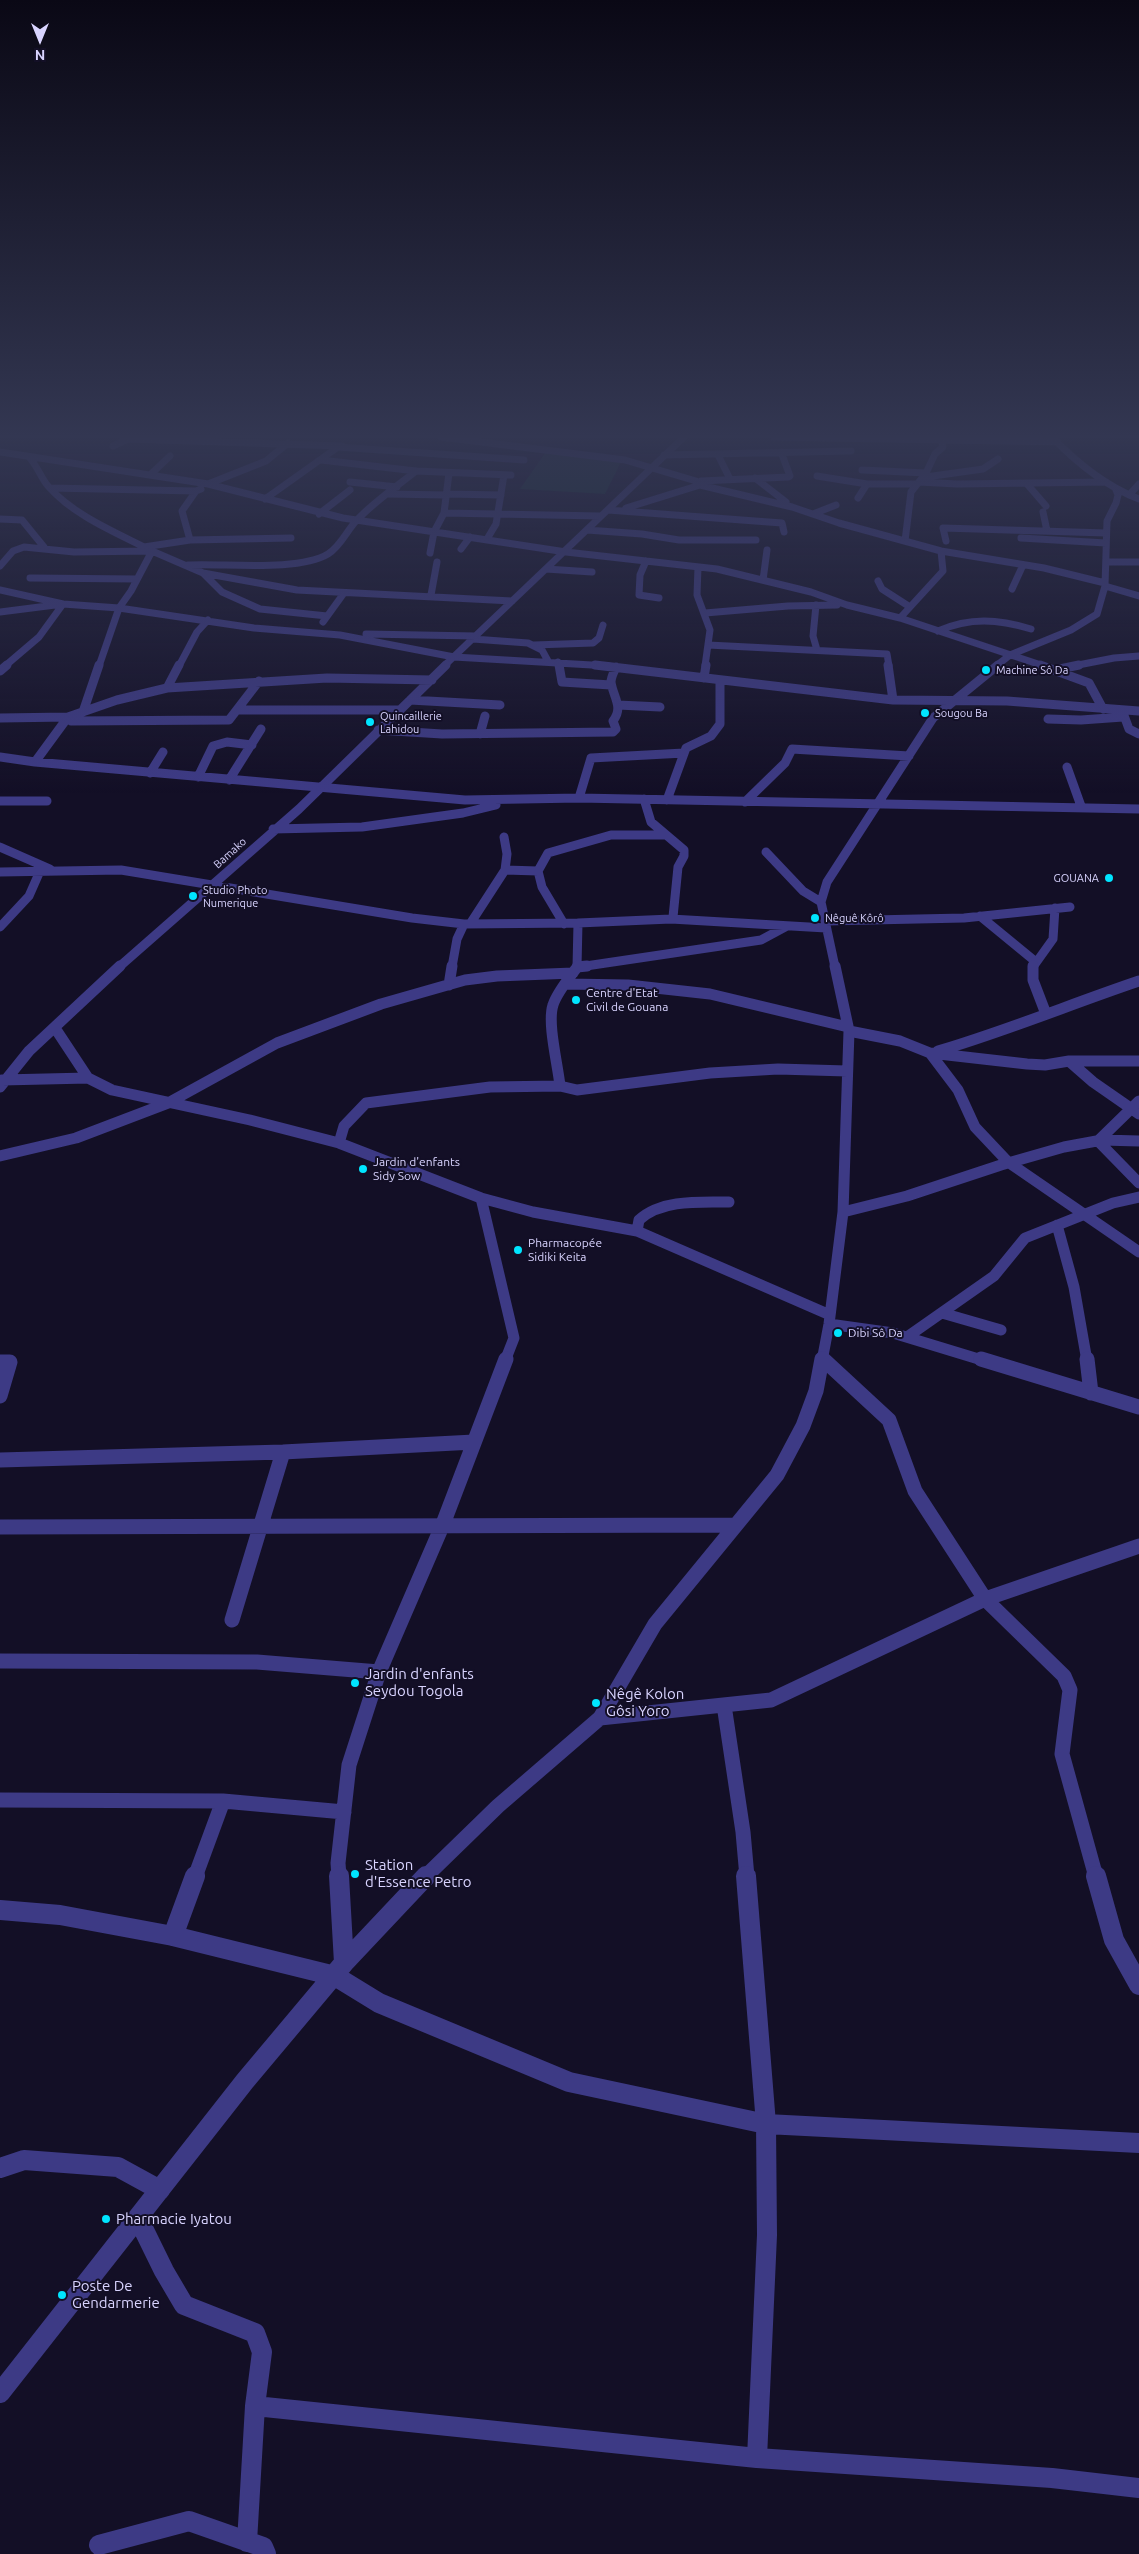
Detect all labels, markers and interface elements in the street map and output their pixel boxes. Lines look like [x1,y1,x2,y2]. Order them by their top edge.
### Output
north arrow [15,15,65,65]
text: N [35,47,45,63]
place label: Machine Sô Da [996,663,1068,677]
marker: Machine Sô Da [980,664,992,676]
place label: Sougou Ba [935,706,988,720]
marker: Sougou Ba [919,707,931,719]
place label: Quincaillerie Lahidou [380,709,442,735]
marker: Quincaillerie Lahidou [364,716,376,728]
street label: Bamako [211,835,249,871]
place label: GOUANA [1054,871,1099,885]
marker: GOUANA [1103,872,1115,884]
place label: Studio Photo Numerique [203,883,267,909]
marker: Studio Photo Numerique [187,890,199,902]
place label: Nêguê Kôrô [825,911,884,925]
marker: Nêguê Kôrô [809,912,821,924]
place label: Centre d'Etat Civil de Gouana [586,986,668,1014]
marker: Centre d'Etat Civil de Gouana [570,994,582,1006]
place label: Jardin d'enfants Sidy Sow [373,1155,460,1183]
marker: Jardin d'enfants Sidy Sow [357,1163,369,1175]
place label: Pharmacopée Sidiki Keita [528,1236,602,1264]
marker: Pharmacopée Sidiki Keita [512,1244,524,1256]
place label: Dibi Sô Da [848,1326,903,1340]
marker: Dibi Sô Da [832,1327,844,1339]
place label: Jardin d'enfants Seydou Togola [365,1665,474,1700]
marker: Jardin d'enfants Seydou Togola [349,1677,361,1689]
place label: Nêgê Kolon Gôsi Yoro [606,1685,684,1720]
marker: Nêgê Kolon Gôsi Yoro [590,1697,602,1709]
place label: Station d'Essence Petro [365,1856,472,1891]
marker: Station d'Essence Petro [349,1868,361,1880]
place label: Pharmacie Iyatou [116,2210,232,2228]
marker: Pharmacie Iyatou [100,2213,112,2225]
place label: Poste De Gendarmerie [72,2277,160,2312]
marker: Poste De Gendarmerie [56,2289,68,2301]

